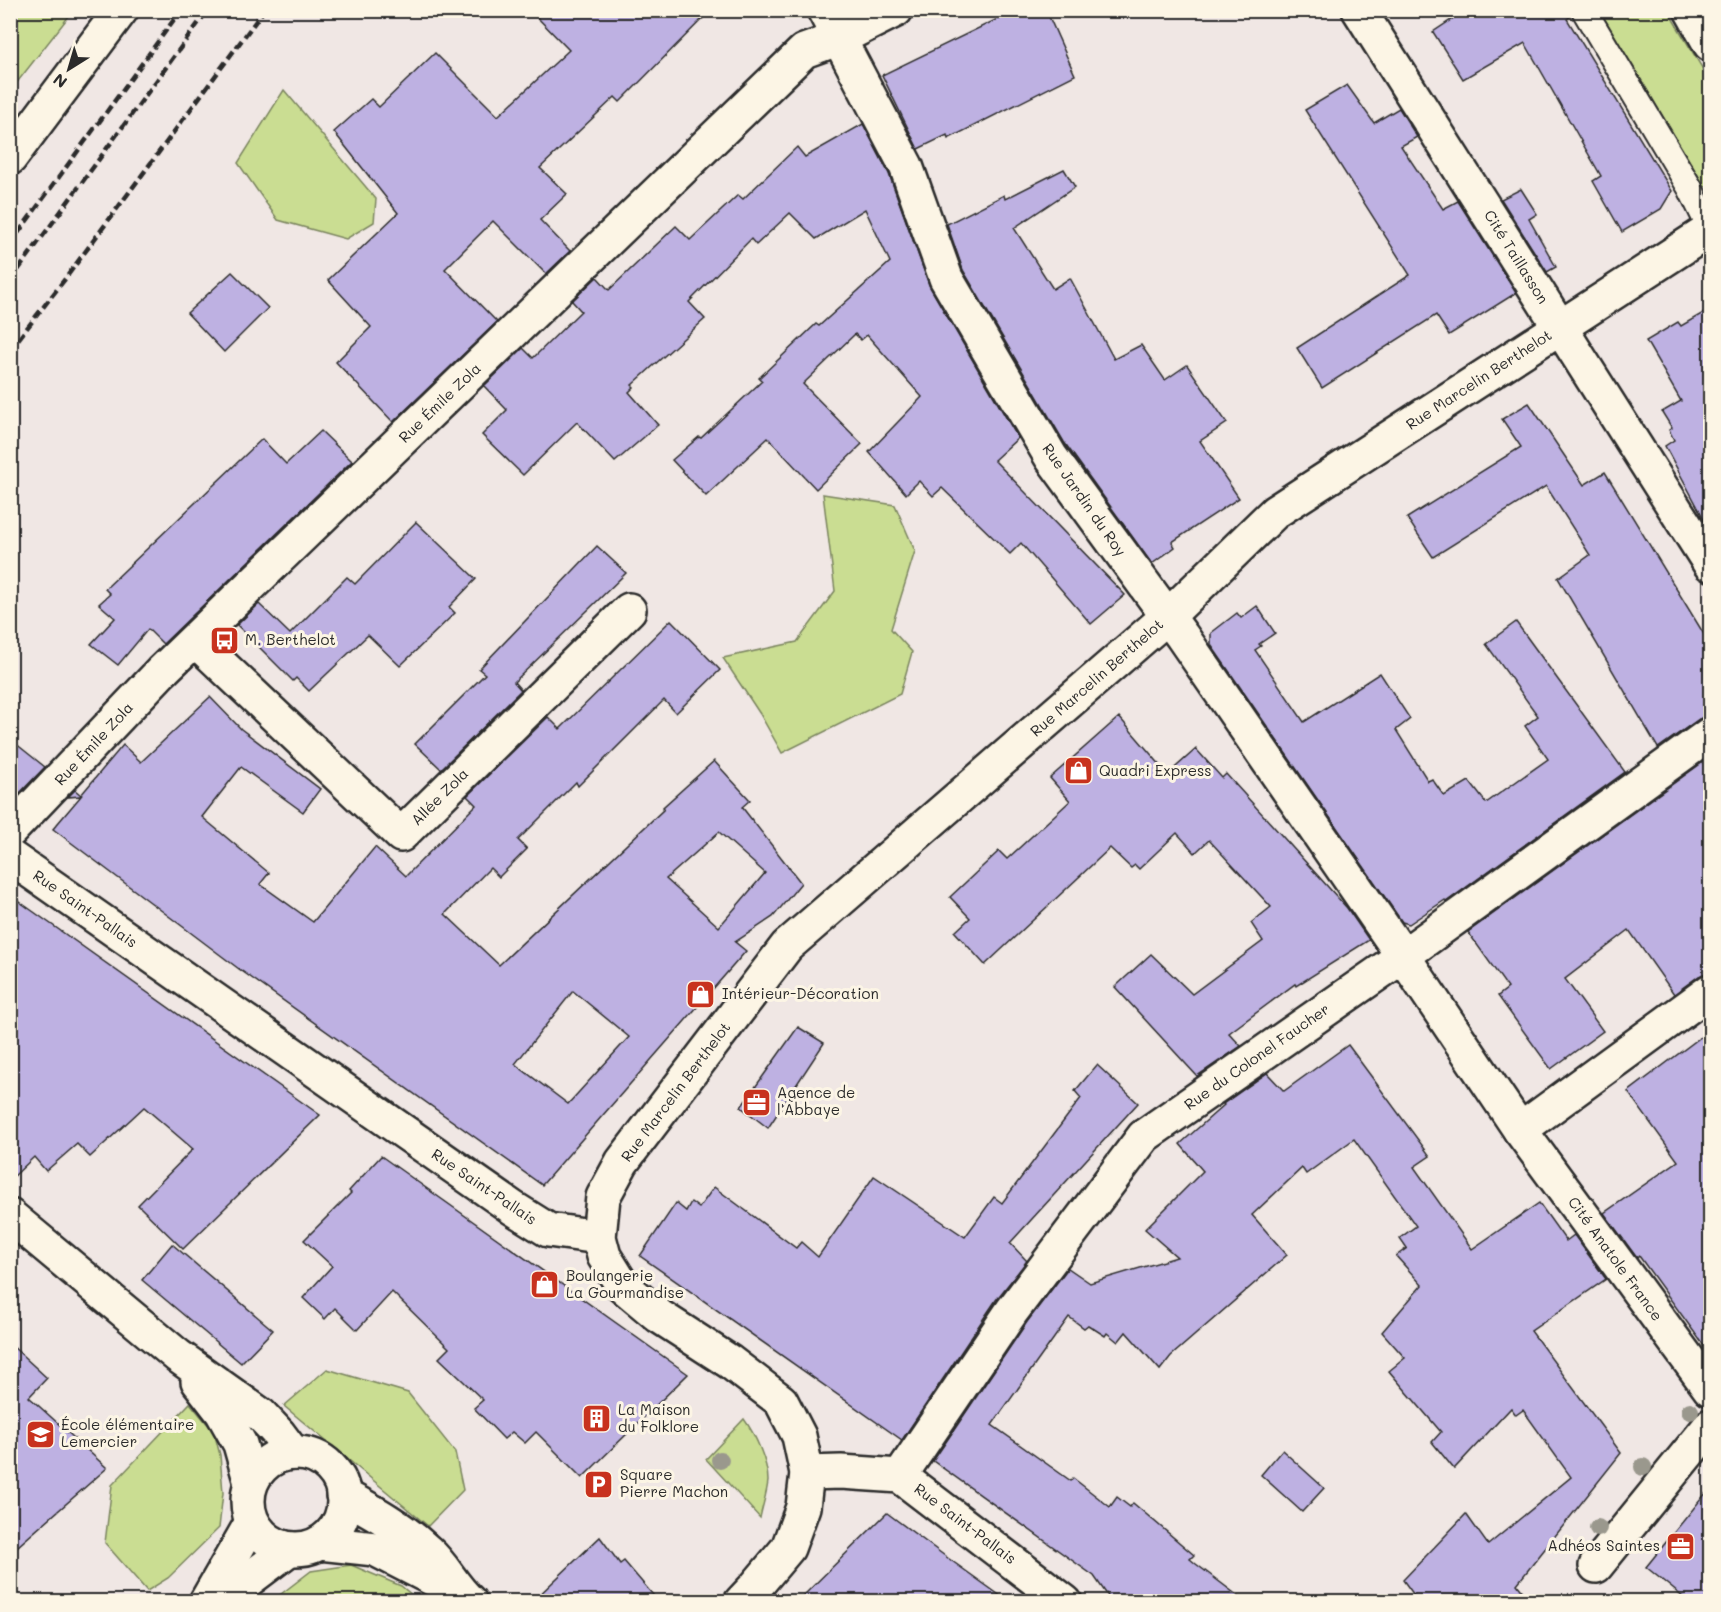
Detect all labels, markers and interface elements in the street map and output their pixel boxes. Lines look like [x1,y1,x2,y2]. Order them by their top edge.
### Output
north arrow [39,39,99,99]
text: N [48,69,71,93]
street label: Cité Taillasson [1480,206,1554,307]
street label: Rue Marcelin Berthelot [1402,324,1555,434]
street label: Rue Émile Zola [394,358,485,447]
street label: Rue Jardin du Roy [1038,439,1131,560]
street label: Rue Marcelin Berthelot [1026,614,1167,741]
bus stop icon: M. Berthelot [208,624,240,656]
place label: M. Berthelot [245,629,336,649]
street label: Rue Émile Zola [49,697,137,789]
shop icon: Quadri Express [1062,755,1094,787]
place label: Quadri Express [1099,760,1212,780]
street label: Allée Zola [406,763,472,829]
street label: Rue Saint-Pallais [30,865,142,952]
shop icon: Intérieur-Décoration [685,978,717,1010]
place label: Intérieur-Décoration [722,983,879,1003]
street label: Rue du Colonel Faucher [1180,998,1333,1114]
street label: Rue Marcelin Berthelot [616,1017,734,1165]
place label: Agence de l'Abbaye [777,1082,855,1119]
office icon: Agence de l'Abbaye [740,1086,772,1118]
street label: Rue Saint-Pallais [428,1144,541,1229]
street label: Cité Anatole France [1564,1192,1668,1325]
place label: Boulangerie La Gourmandise [566,1265,684,1302]
shop icon: Boulangerie La Gourmandise [529,1269,561,1301]
place label: La Maison du Folklore [618,1399,699,1436]
building icon: La Maison du Folklore [581,1403,613,1435]
place label: École élémentaire Lemercier [61,1414,194,1451]
school or university icon: École élémentaire Lemercier [24,1418,56,1450]
place label: Square Pierre Machon [620,1464,728,1501]
parking icon: Square Pierre Machon [583,1468,615,1500]
street label: Rue Saint-Pallais [911,1478,1021,1568]
office icon: Adhéos Saintes [1665,1530,1697,1562]
place label: Adhéos Saintes [1548,1535,1660,1555]

